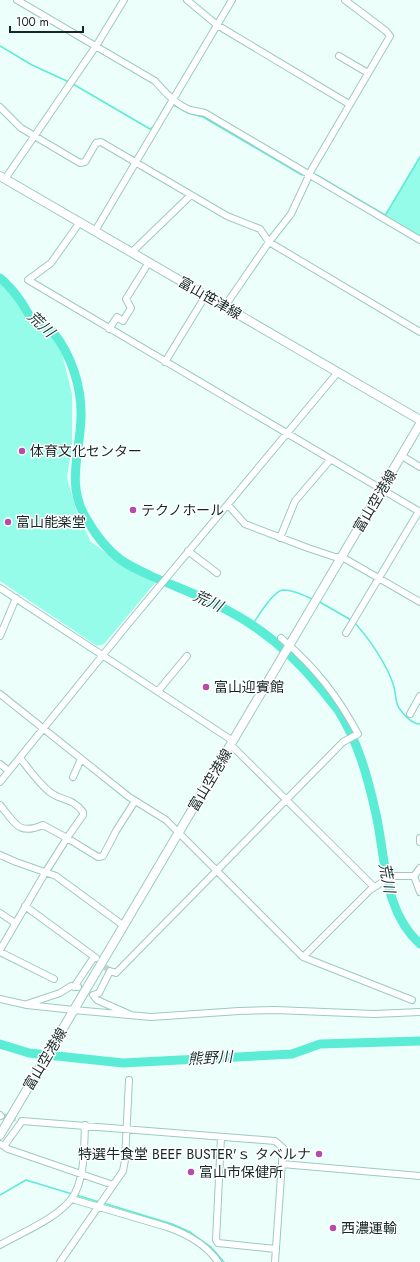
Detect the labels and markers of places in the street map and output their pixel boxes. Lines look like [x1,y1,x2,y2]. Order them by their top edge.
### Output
place label: 体育文化センター [30,441,142,461]
marker: 体育文化センター [17,446,27,456]
place label: テクノホール [141,500,224,520]
marker: テクノホール [128,505,138,515]
place label: 富山能楽堂 [16,512,86,532]
marker: 富山能楽堂 [3,517,13,527]
place label: 富山迎賓館 [214,677,284,697]
marker: 富山迎賓館 [201,682,211,692]
place label: 特選牛食堂 BEEF BUSTER'ｓ タベルナ [78,1144,311,1164]
marker: 特選牛食堂 BEEF BUSTER'ｓ タベルナ [314,1149,324,1159]
place label: 富山市保健所 [199,1162,283,1182]
marker: 富山市保健所 [186,1167,196,1177]
place label: 西濃運輸 [341,1218,397,1238]
marker: 西濃運輸 [328,1223,338,1233]

